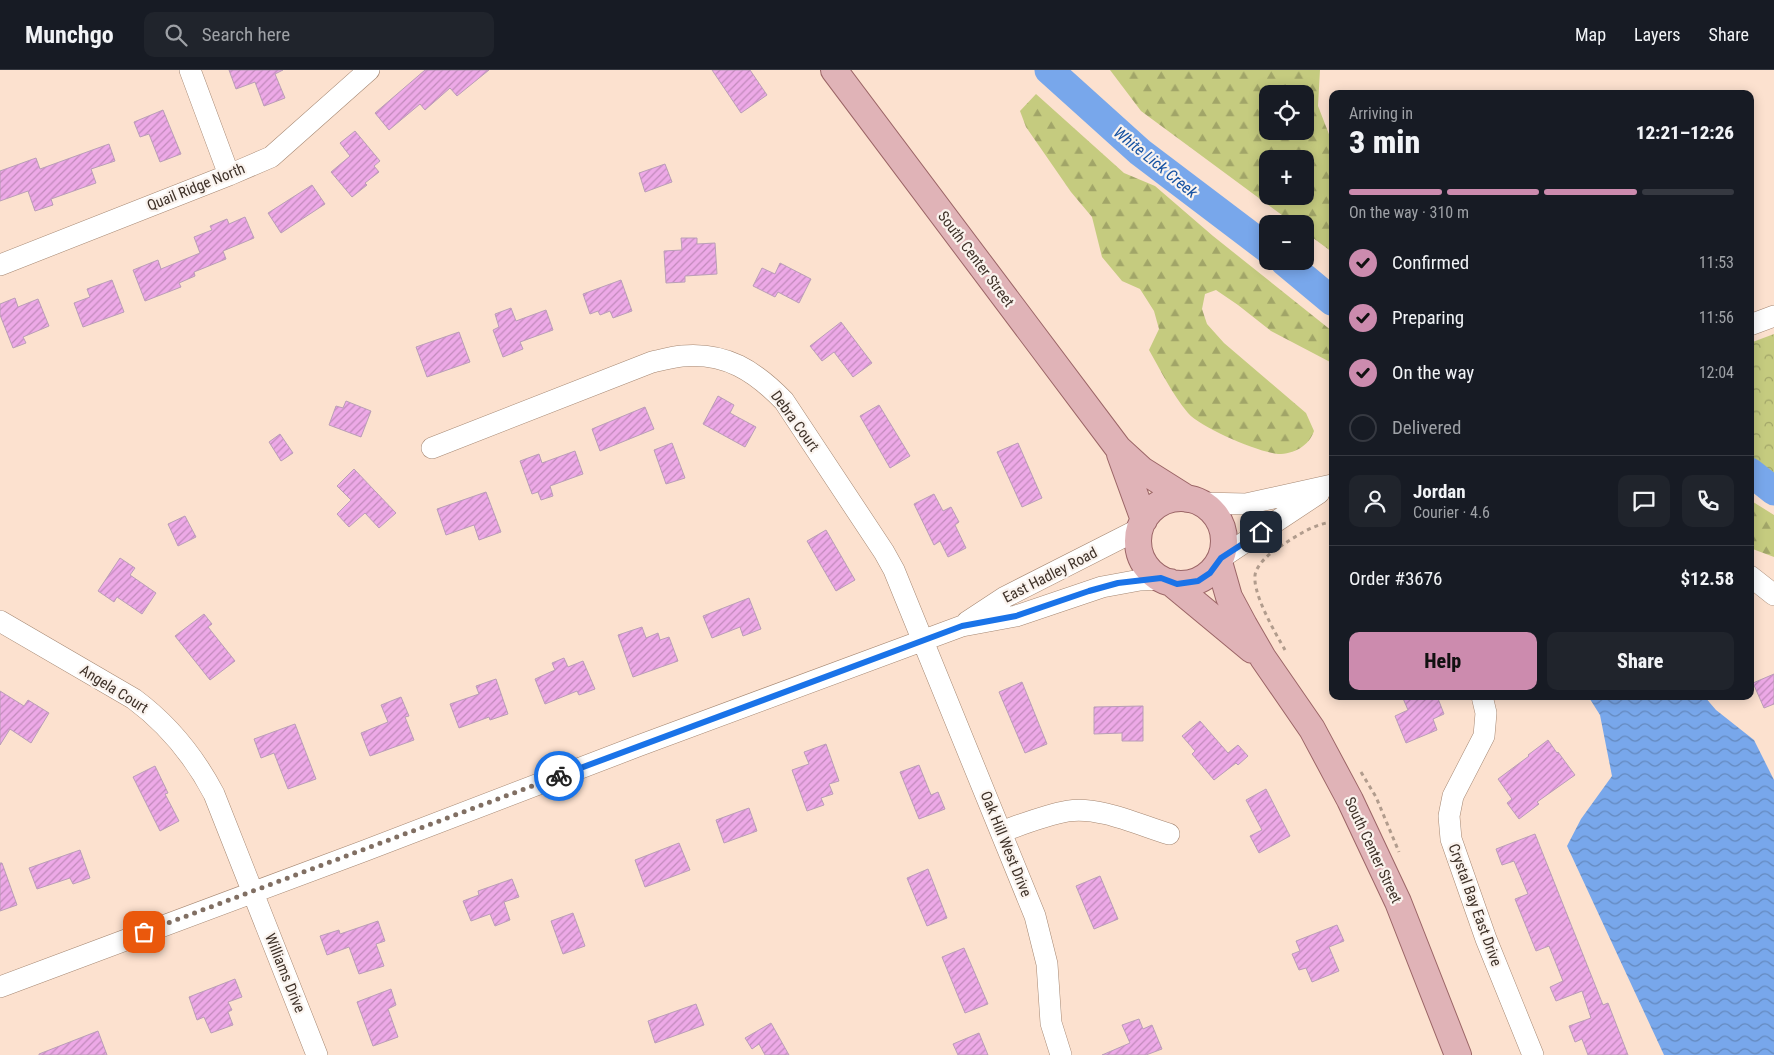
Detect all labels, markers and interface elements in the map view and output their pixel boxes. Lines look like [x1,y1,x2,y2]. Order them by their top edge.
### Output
search box [144,12,494,57]
text: Munchgo [25,21,114,49]
icon: search [162,21,190,49]
text: Search here [202,23,290,46]
text: Map [1575,24,1606,45]
text: Layers [1634,24,1681,45]
text: Share [1709,24,1749,45]
map controls [1259,85,1314,270]
button: locate [1259,85,1314,140]
text: Arriving in [1349,104,1413,123]
text: 12:21–12:26 [1636,121,1734,144]
water label: White Lick Creek [1110,123,1202,203]
text: 3 min [1349,123,1420,161]
button: + [1259,150,1314,205]
street label: Quail Ridge North [144,159,248,215]
text: On the way · 310 m [1349,203,1469,222]
street label: South Center Street [934,208,1018,310]
button: − [1259,215,1314,270]
icon: check [1349,249,1377,277]
text: Confirmed [1392,251,1469,274]
text: 11:53 [1699,253,1734,272]
icon: check [1349,304,1377,332]
text: Preparing [1392,306,1464,329]
text: 11:56 [1699,308,1734,327]
icon: check [1349,359,1377,387]
text: On the way [1392,361,1474,384]
text: 12:04 [1699,363,1734,382]
street label: Debra Court [767,387,823,455]
text: Delivered [1392,416,1461,439]
button: person [1349,475,1401,527]
button: chat [1618,475,1670,527]
button: phone [1682,475,1734,527]
text: Jordan [1413,480,1466,503]
text: Courier · 4.6 [1413,503,1490,522]
pin [1240,511,1282,553]
icon: home [1247,518,1275,546]
street label: East Hadley Road [1000,543,1100,607]
text: Order #3676 [1349,567,1442,590]
text: $12.58 [1680,567,1734,590]
button: Help [1349,632,1537,690]
button: Share [1547,632,1734,690]
street label: Angela Court [77,661,151,717]
courier [534,751,584,801]
icon: bike [545,762,573,790]
street label: Oak Hill West Drive [977,789,1035,899]
street label: South Center Street [1341,794,1405,906]
street label: Crystal Bay East Drive [1444,841,1506,969]
pin [123,911,165,953]
icon: bag [130,918,158,946]
street label: Williams Drive [261,931,309,1015]

